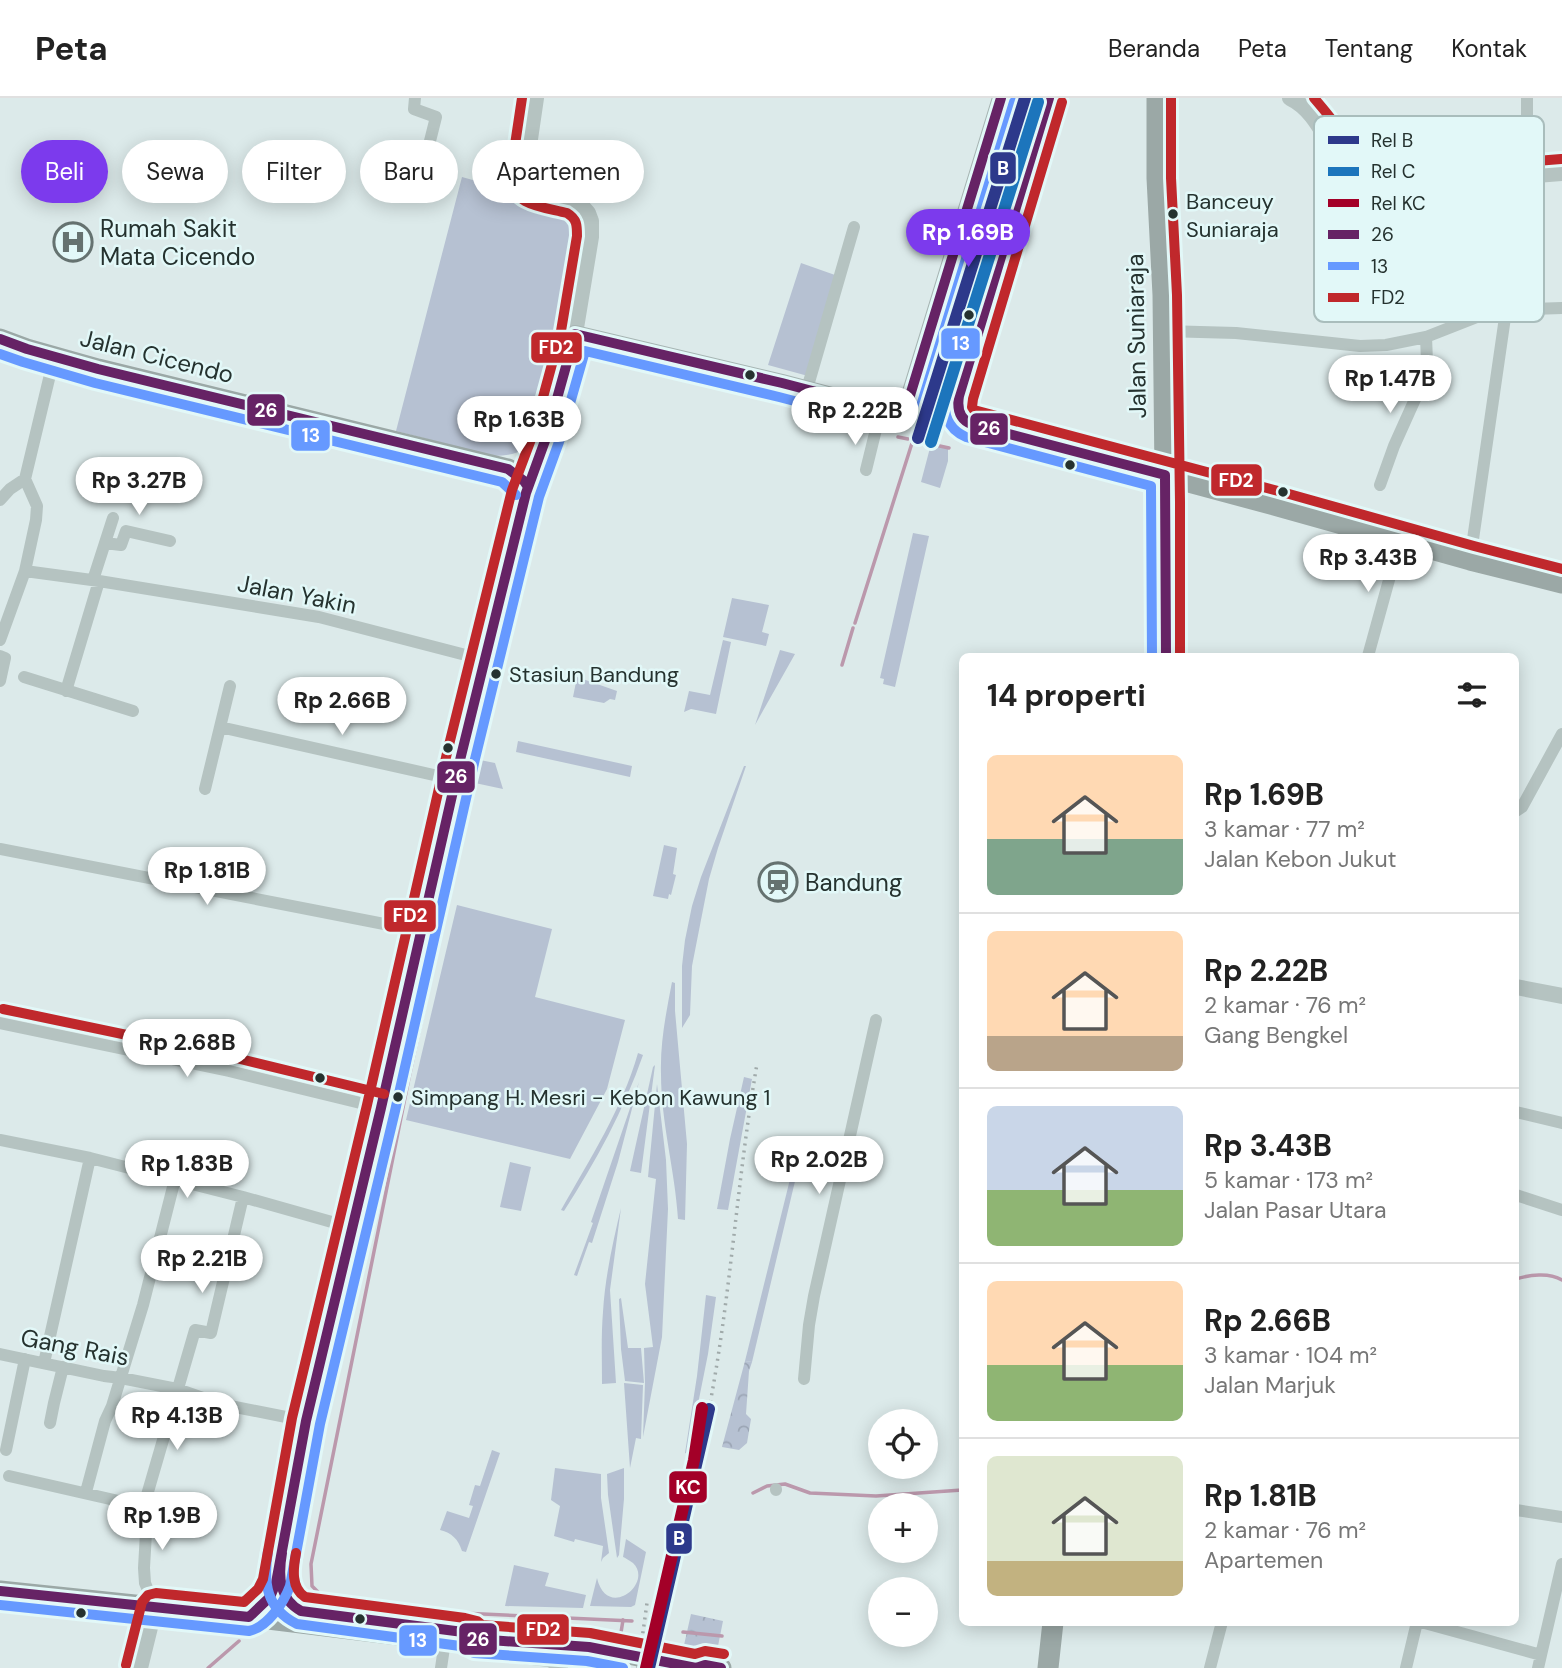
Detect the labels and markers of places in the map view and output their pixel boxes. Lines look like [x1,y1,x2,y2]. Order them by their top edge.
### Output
place label: Banceuy Suniaraja [1186,187,1279,244]
marker: Banceuy Suniaraja [1166,207,1180,221]
pin: Rp 1.69B [896,209,1040,269]
place label: Rumah Sakit Mata Cicendo [100,213,255,272]
hospital icon: Rumah Sakit Mata Cicendo [52,221,94,263]
unlabelled marker [962,308,976,322]
pin: Rp 1.47B [1318,356,1462,415]
unlabelled marker [743,368,757,382]
pin: Rp 2.22B [783,388,927,447]
pin: Rp 1.63B [447,396,591,456]
pin: Rp 3.27B [67,458,211,517]
unlabelled marker [1063,458,1077,472]
unlabelled marker [1276,485,1290,499]
pin: Rp 3.43B [1296,534,1440,594]
place label: Stasiun Bandung [509,660,679,689]
marker: Stasiun Bandung [489,667,503,681]
pin: Rp 2.66B [270,678,414,737]
unlabelled marker [441,741,455,755]
pin: Rp 1.81B [135,848,279,907]
station icon: Bandung [757,861,799,903]
place label: Bandung [805,867,902,898]
pin: Rp 2.68B [115,1020,259,1079]
unlabelled marker [313,1071,327,1085]
place label: Simpang H. Mesri - Kebon Kawung 1 [411,1083,770,1112]
marker: Simpang H. Mesri - Kebon Kawung 1 [391,1090,405,1104]
pin: Rp 2.02B [747,1136,891,1196]
pin: Rp 1.83B [115,1140,259,1200]
pin: Rp 2.21B [130,1236,274,1295]
pin: Rp 4.13B [105,1392,249,1452]
pin: Rp 1.9B [97,1492,227,1552]
unlabelled marker [74,1606,88,1620]
unlabelled marker [353,1612,367,1626]

